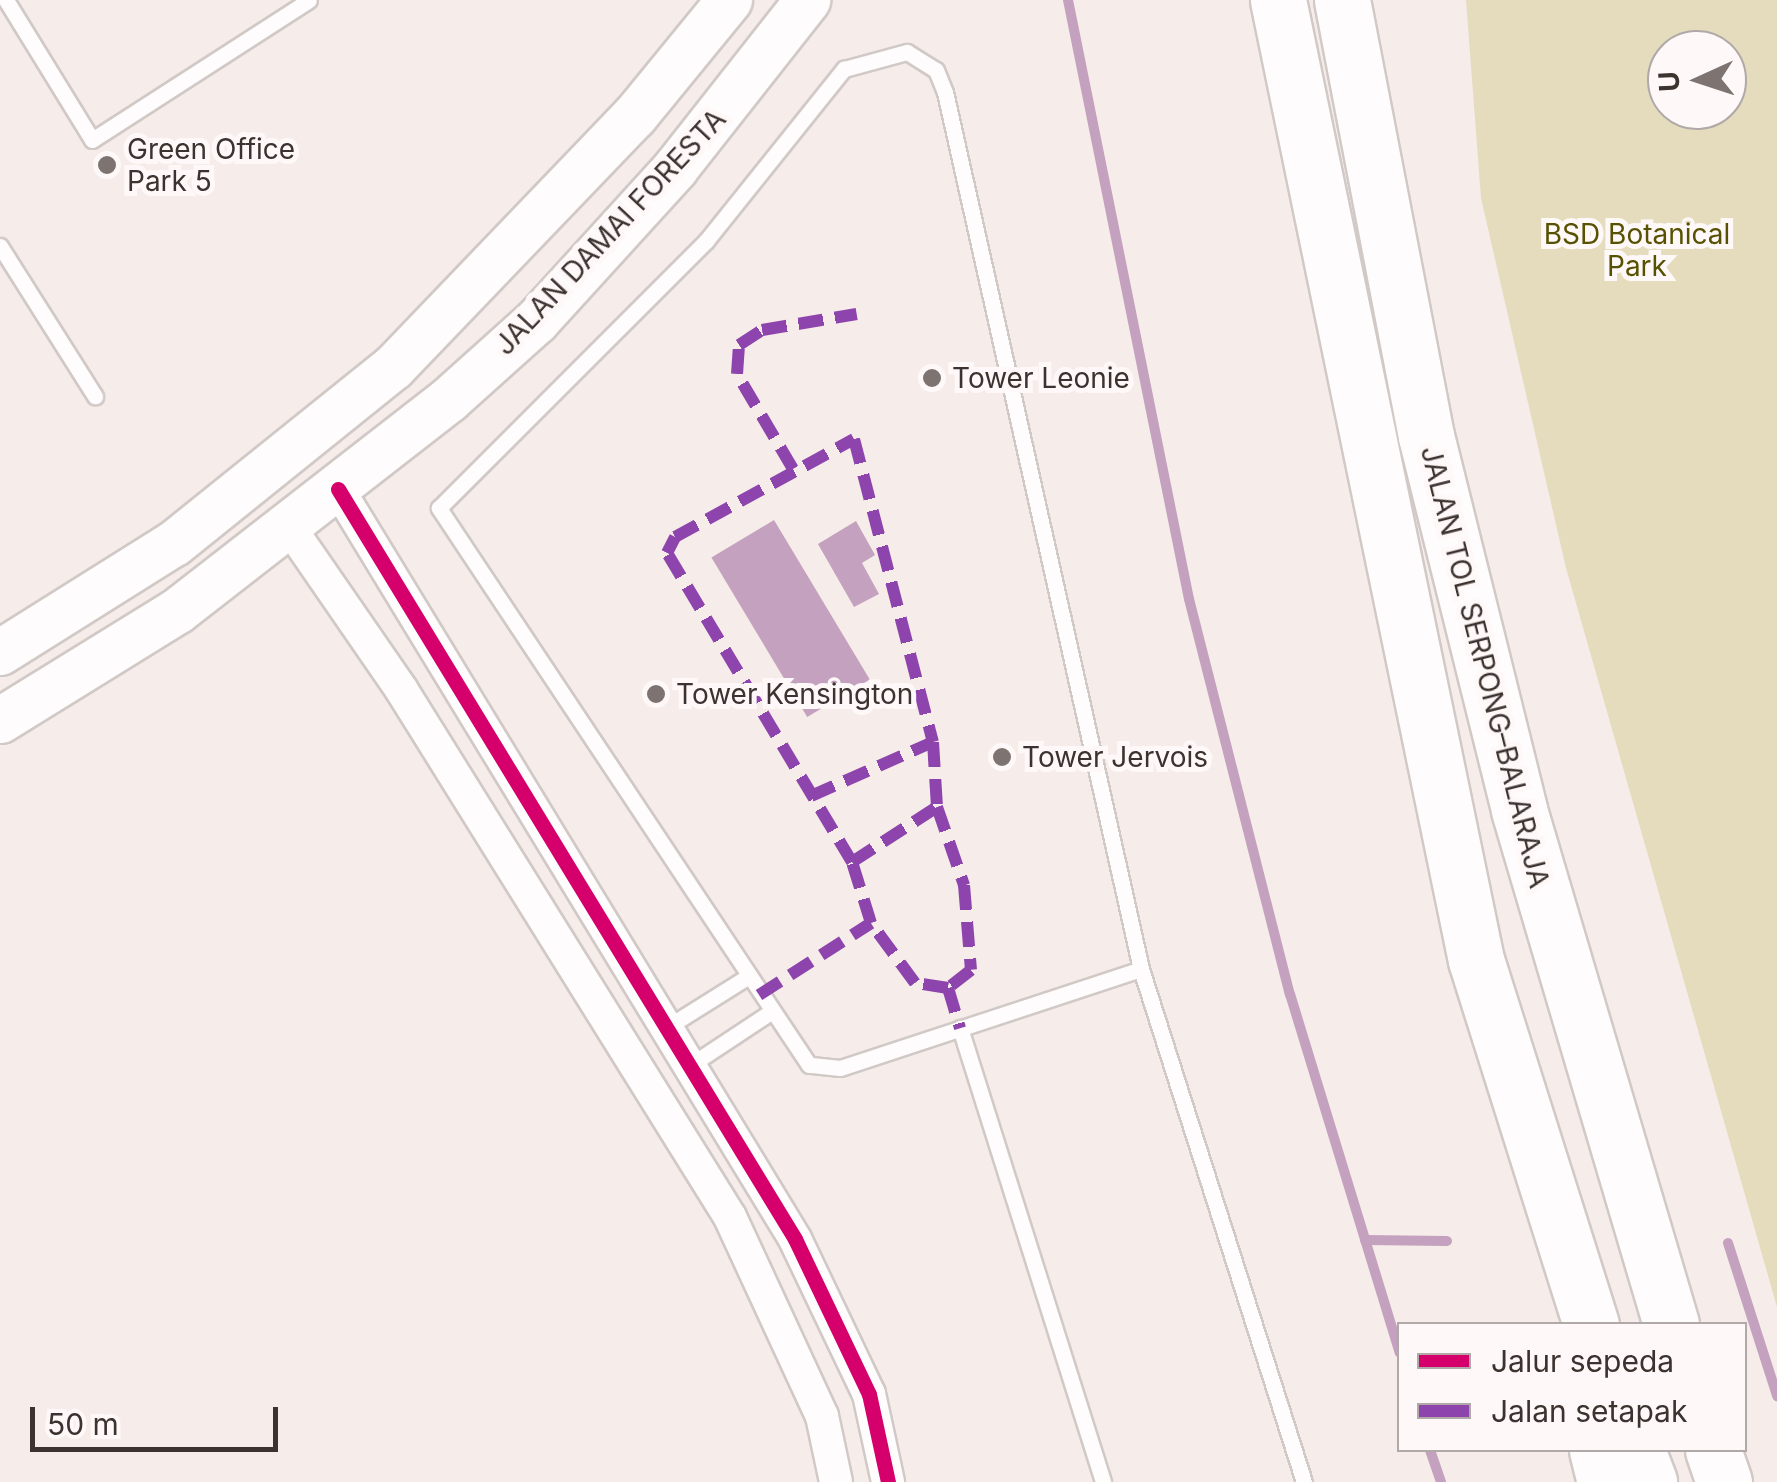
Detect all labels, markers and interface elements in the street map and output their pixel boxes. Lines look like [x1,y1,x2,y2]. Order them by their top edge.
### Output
north arrow [1647,30,1747,130]
text: U [1652,70,1687,93]
street label: JALAN DAMAI FORESTA [487,102,733,362]
place label: Green Office Park 5 [127,132,295,198]
marker: Green Office Park 5 [96,154,118,176]
park label: BSD Botanical Park [1544,217,1730,283]
place label: Tower Leonie [952,361,1130,395]
marker: Tower Leonie [921,367,943,389]
street label: JALAN TOL SERPONG–BALARAJA [1414,443,1556,891]
place label: Tower Kensington [676,677,913,711]
marker: Tower Kensington [645,683,667,705]
place label: Tower Jervois [1022,740,1208,774]
marker: Tower Jervois [991,746,1013,768]
legend [1397,1322,1747,1452]
text: Jalur sepeda [1491,1343,1674,1379]
scale bar [35,1387,282,1449]
text: Jalan setapak [1491,1393,1687,1429]
text: 50 m [47,1406,119,1442]

